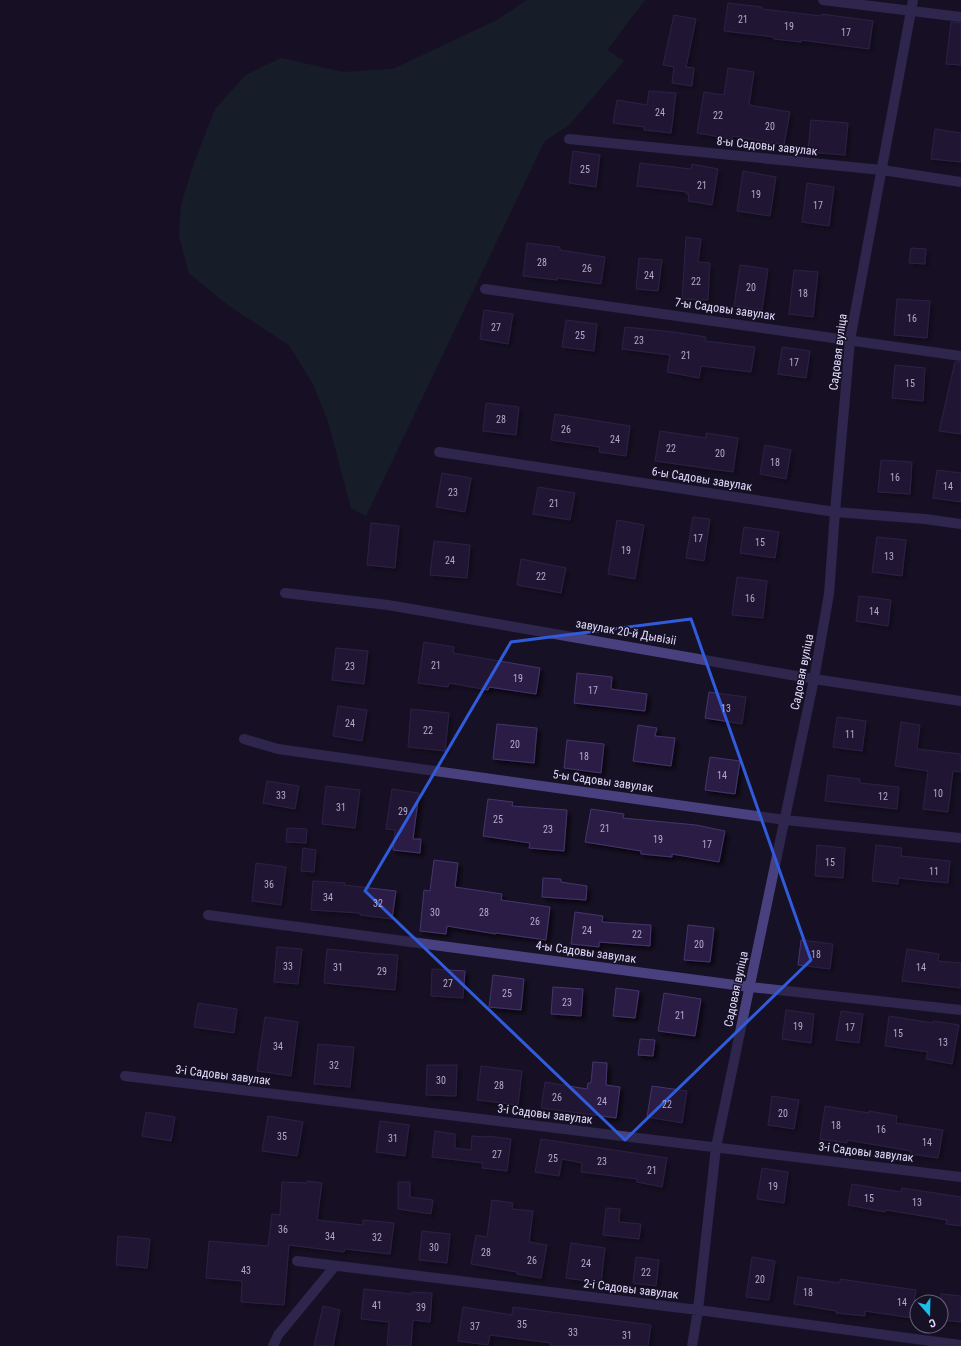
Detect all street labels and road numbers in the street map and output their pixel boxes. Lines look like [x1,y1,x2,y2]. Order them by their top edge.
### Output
street label: 8-ы Садовы завулак [716,134,818,158]
street label: 7-ы Садовы завулак [674,295,776,323]
street label: Садовая вуліца [826,313,850,391]
street label: 6-ы Садовы завулак [651,464,753,494]
street label: завулак 20-й Дывізіі [575,616,677,648]
street label: Садовая вуліца [788,633,816,711]
street label: 5-ы Садовы завулак [552,767,654,795]
street label: 4-ы Садовы завулак [535,938,637,966]
street label: Садовая вуліца [721,950,751,1028]
street label: 3-і Садовы завулак [175,1062,272,1088]
street label: 3-і Садовы завулак [497,1101,594,1127]
street label: 3-і Садовы завулак [818,1139,915,1165]
street label: 2-і Садовы завулак [583,1276,680,1302]

